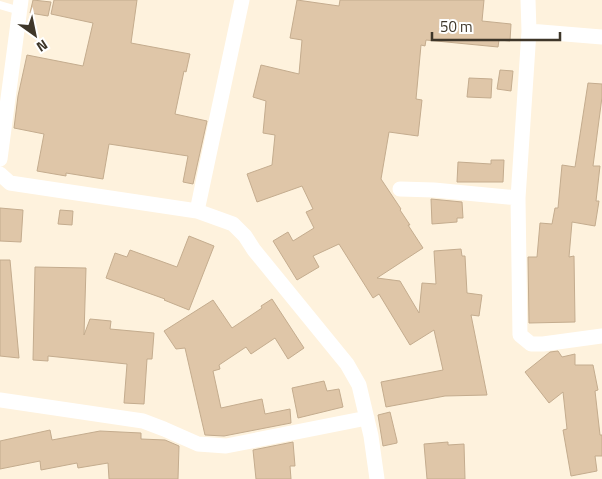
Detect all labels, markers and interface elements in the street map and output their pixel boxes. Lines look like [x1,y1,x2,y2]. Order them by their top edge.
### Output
north arrow [10,10,60,60]
scale bar [432,10,560,42]
text: 50 m [440,15,473,38]
text: N [33,35,52,58]

